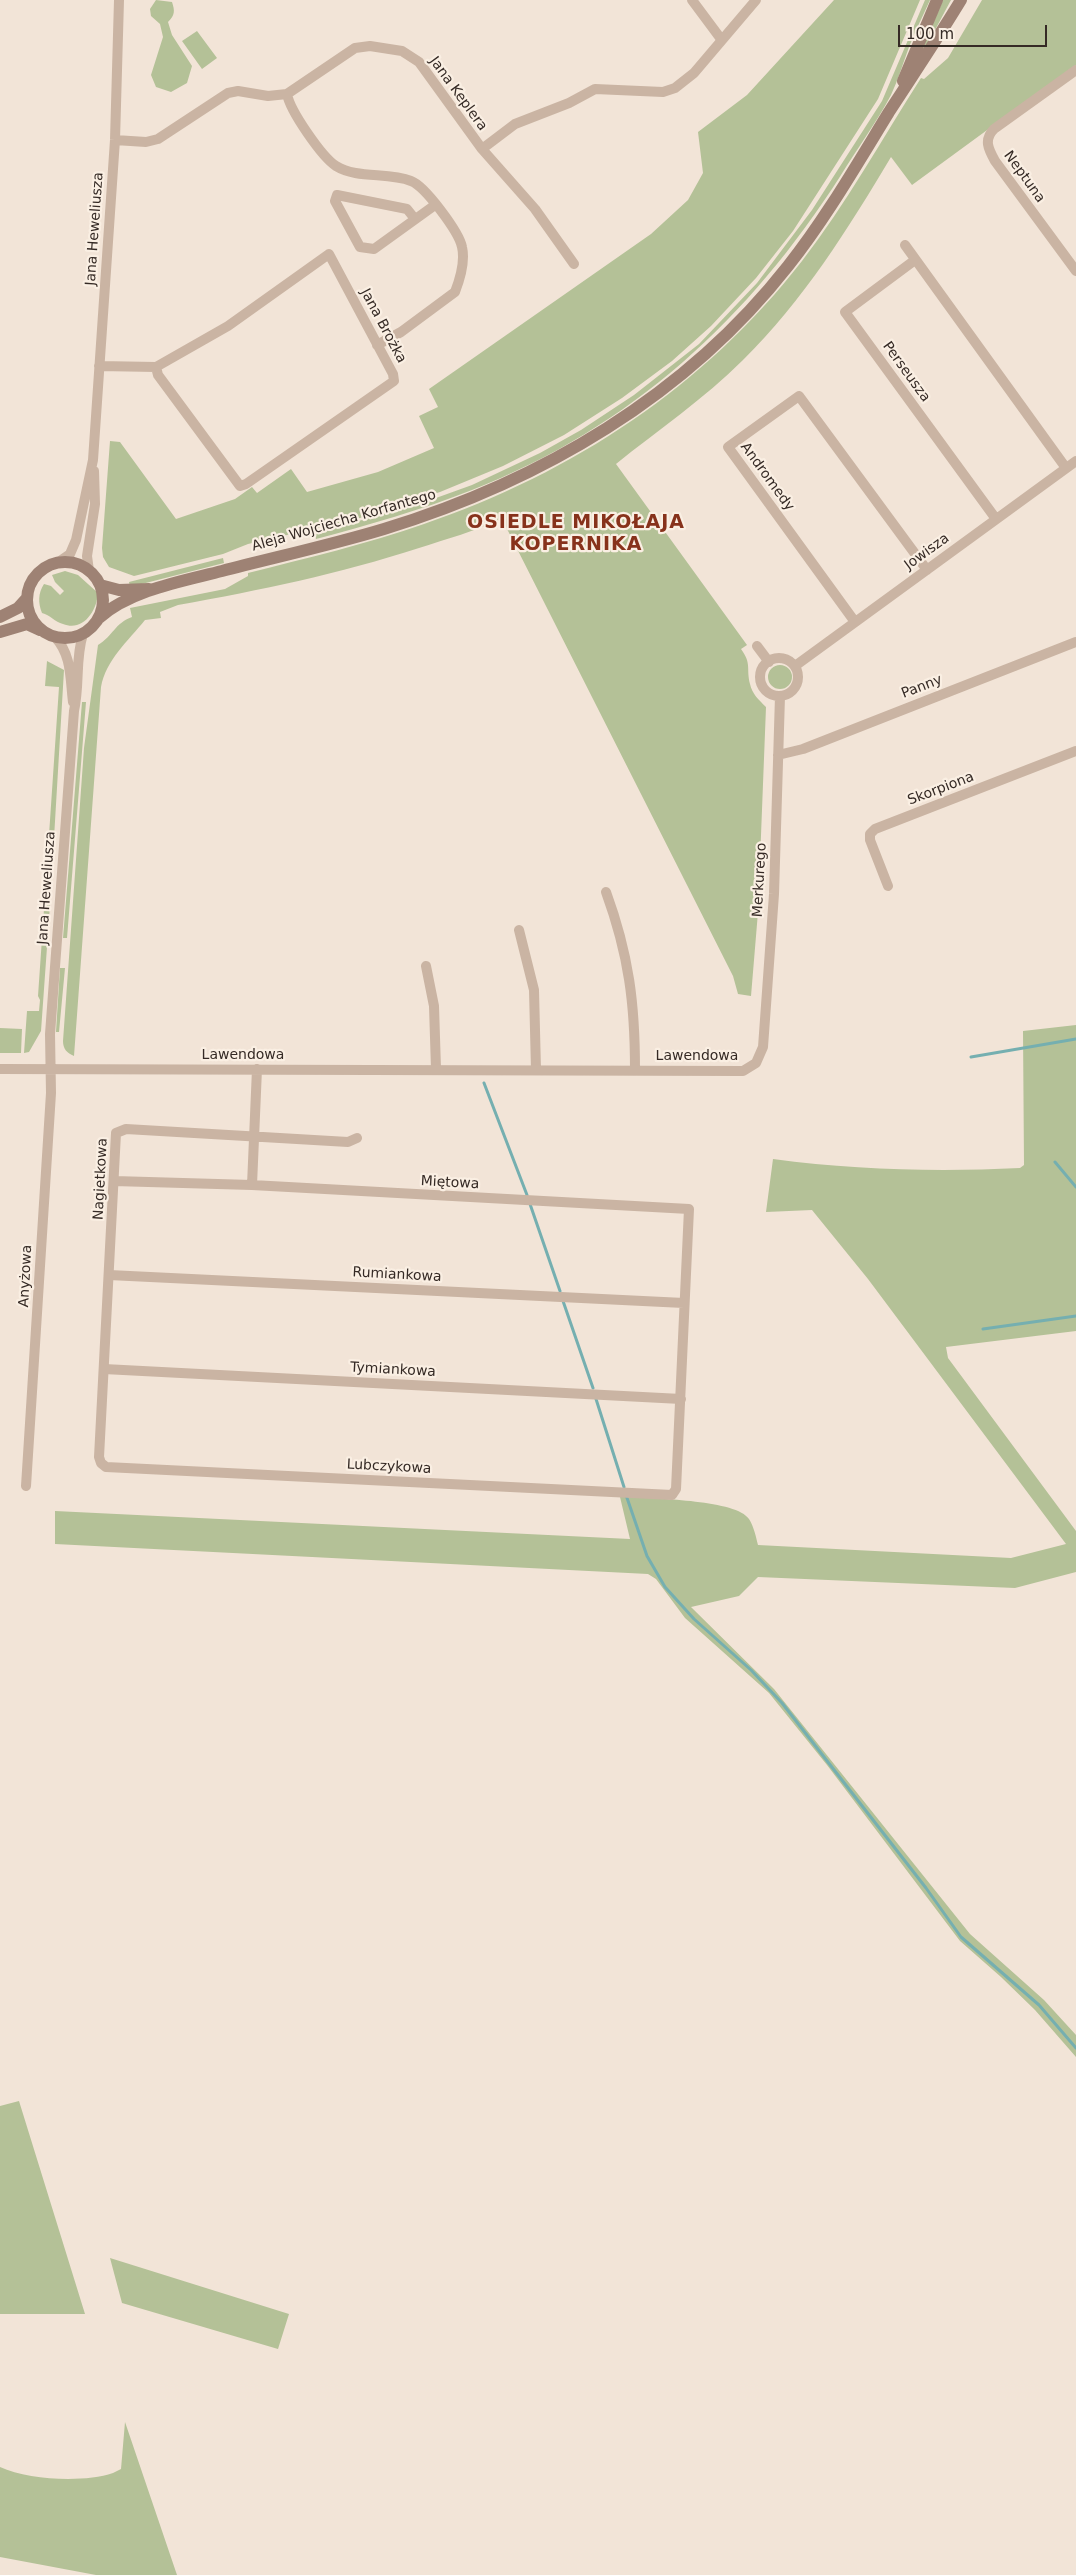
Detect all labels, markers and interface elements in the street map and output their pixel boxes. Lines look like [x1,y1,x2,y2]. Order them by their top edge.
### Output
scale bar [901,15,1050,47]
text: 100 m [906,25,954,43]
street label: Jana Keplera [426,54,490,134]
street label: Neptuna [1000,148,1048,206]
street label: Jana Heweliusza [83,172,107,286]
street label: Jana Brożka [356,286,410,366]
street label: Perseusza [879,339,933,405]
street label: Andromedy [736,439,798,515]
street label: Aleja Wojciecha Korfantego [250,487,438,555]
district label: OSIEDLE MIKOŁAJA KOPERNIKA [465,512,687,556]
street label: Jowisza [901,530,953,574]
street label: Panny [899,672,945,702]
street label: Skorpiona [905,769,977,809]
street label: Jana Heweliusza [35,831,59,945]
street label: Merkurego [750,842,770,918]
street label: Lawendowa [202,1047,284,1063]
street label: Lawendowa [656,1048,738,1064]
street label: Nagietkowa [90,1138,112,1220]
street label: Miętowa [420,1173,480,1193]
street label: Anyżowa [16,1244,36,1308]
street label: Rumiankowa [352,1264,442,1286]
street label: Tymiankowa [350,1359,436,1381]
street label: Lubczykowa [346,1456,432,1478]

